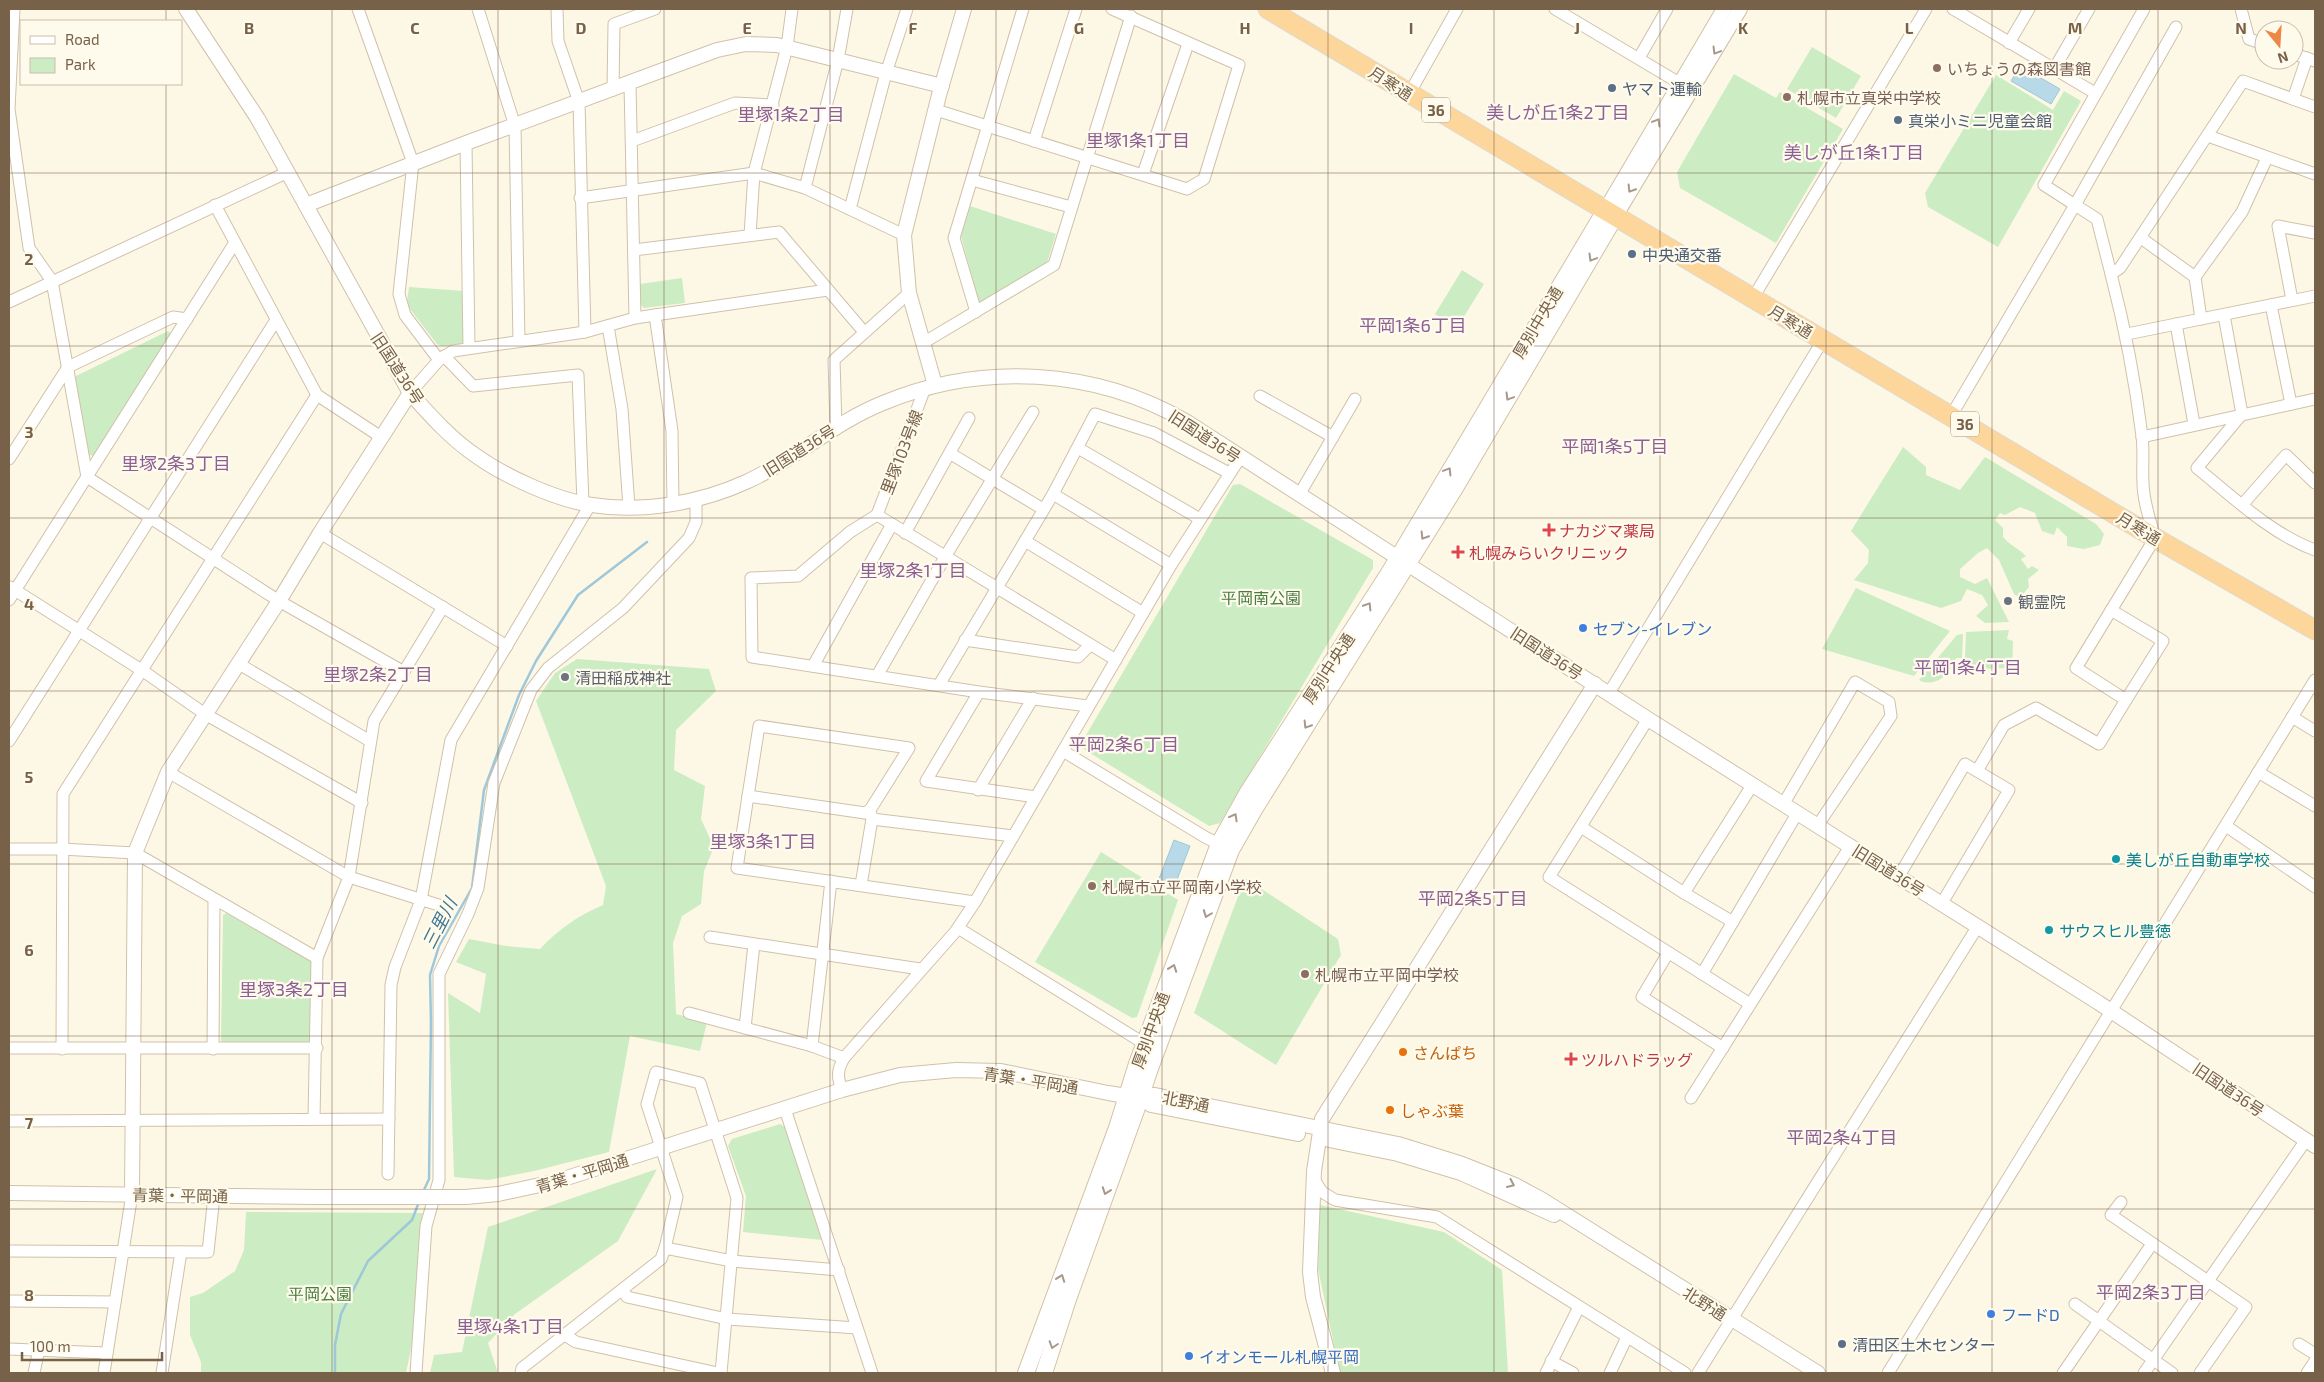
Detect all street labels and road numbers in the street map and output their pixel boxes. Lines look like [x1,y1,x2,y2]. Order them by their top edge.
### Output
street label: 月寒通 [1366,62,1416,104]
road number: 36 [1422,98,1450,122]
street label: 厚別中央通 [1508,283,1566,361]
street label: 月寒通 [1766,300,1816,342]
street label: 旧国道36号 [368,328,428,408]
street label: 旧国道36号 [1165,406,1245,466]
street label: 里塚103号線 [876,407,926,497]
road number: 36 [1951,412,1979,436]
street label: 旧国道36号 [759,420,839,480]
street label: 月寒通 [2114,507,2164,549]
street label: 旧国道36号 [1507,623,1587,683]
street label: 厚別中央通 [1298,629,1358,707]
street label: 旧国道36号 [1849,840,1929,900]
street label: 厚別中央通 [1127,989,1173,1071]
street label: 旧国道36号 [2190,1058,2268,1120]
street label: 青葉・平岡通 [982,1063,1080,1097]
street label: 北野通 [1161,1087,1211,1115]
street label: 青葉・平岡通 [533,1150,631,1196]
street label: 青葉・平岡通 [132,1185,228,1205]
street label: 北野通 [1680,1282,1730,1324]

